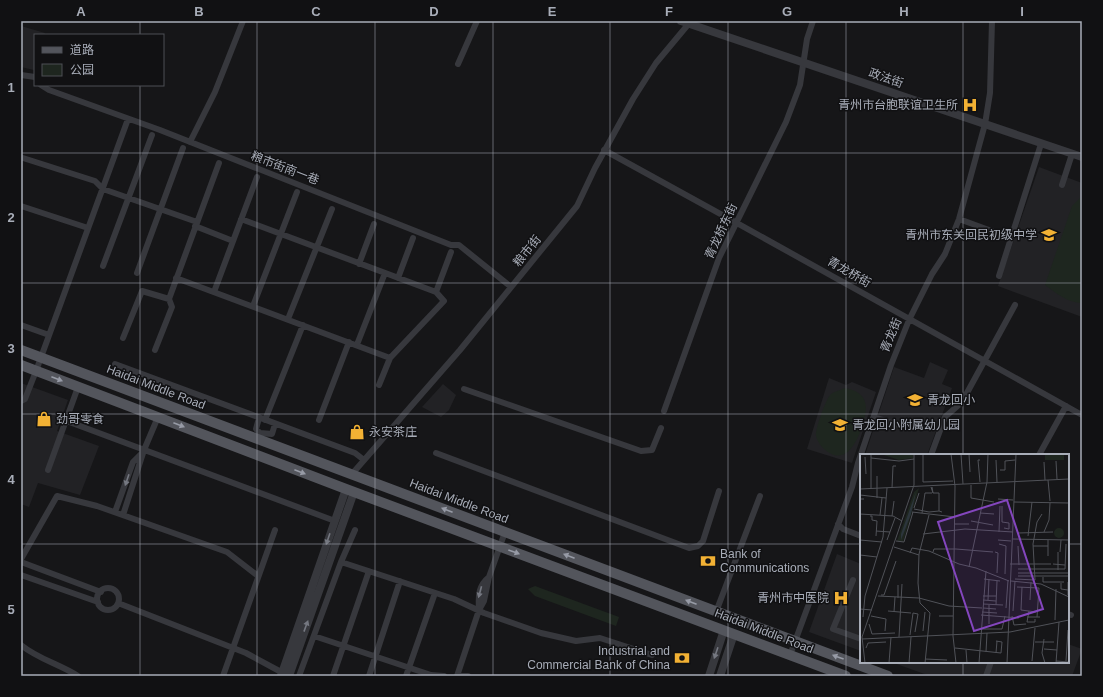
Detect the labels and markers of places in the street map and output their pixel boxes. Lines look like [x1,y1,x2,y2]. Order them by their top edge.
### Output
hospital icon: 青州市台胞联谊卫生所 [961,96,979,114]
place label: 青州市台胞联谊卫生所 [838,98,958,112]
school or university icon: 青州市东关回民初级中学 [1040,226,1058,244]
place label: 青州市东关回民初级中学 [905,228,1037,242]
school or university icon: 青龙回小 [906,391,924,409]
place label: 青龙回小 [927,393,975,407]
shop icon: 劲哥零食 [35,410,53,428]
place label: 劲哥零食 [56,412,104,426]
school or university icon: 青龙回小附属幼儿园 [831,416,849,434]
place label: 青龙回小附属幼儿园 [852,418,960,432]
shop icon: 永安茶庄 [348,423,366,441]
place label: 永安茶庄 [369,425,417,439]
place label: Bank of Communications [720,547,809,575]
bank icon: Bank of Communications [699,552,717,570]
hospital icon: 青州市中医院 [832,589,850,607]
place label: 青州市中医院 [757,591,829,605]
place label: Industrial and Commercial Bank of China [527,644,670,672]
bank icon: Industrial and Commercial Bank of China [673,649,691,667]

